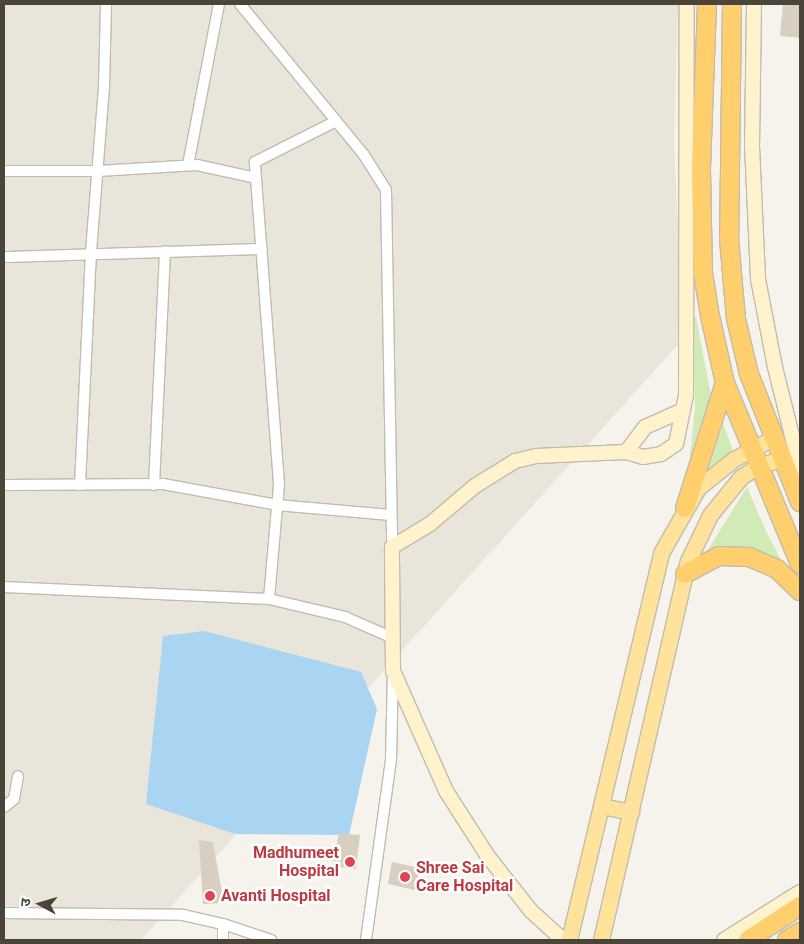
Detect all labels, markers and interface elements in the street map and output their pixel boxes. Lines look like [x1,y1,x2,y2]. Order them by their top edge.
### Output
place label: Madhumeet Hospital [253,843,339,881]
marker: Madhumeet Hospital [343,855,357,869]
place label: Shree Sai Care Hospital [416,858,513,896]
marker: Shree Sai Care Hospital [398,870,412,884]
north arrow [15,879,65,929]
place label: Avanti Hospital [221,886,330,906]
marker: Avanti Hospital [203,889,217,903]
text: उ [17,898,33,907]

